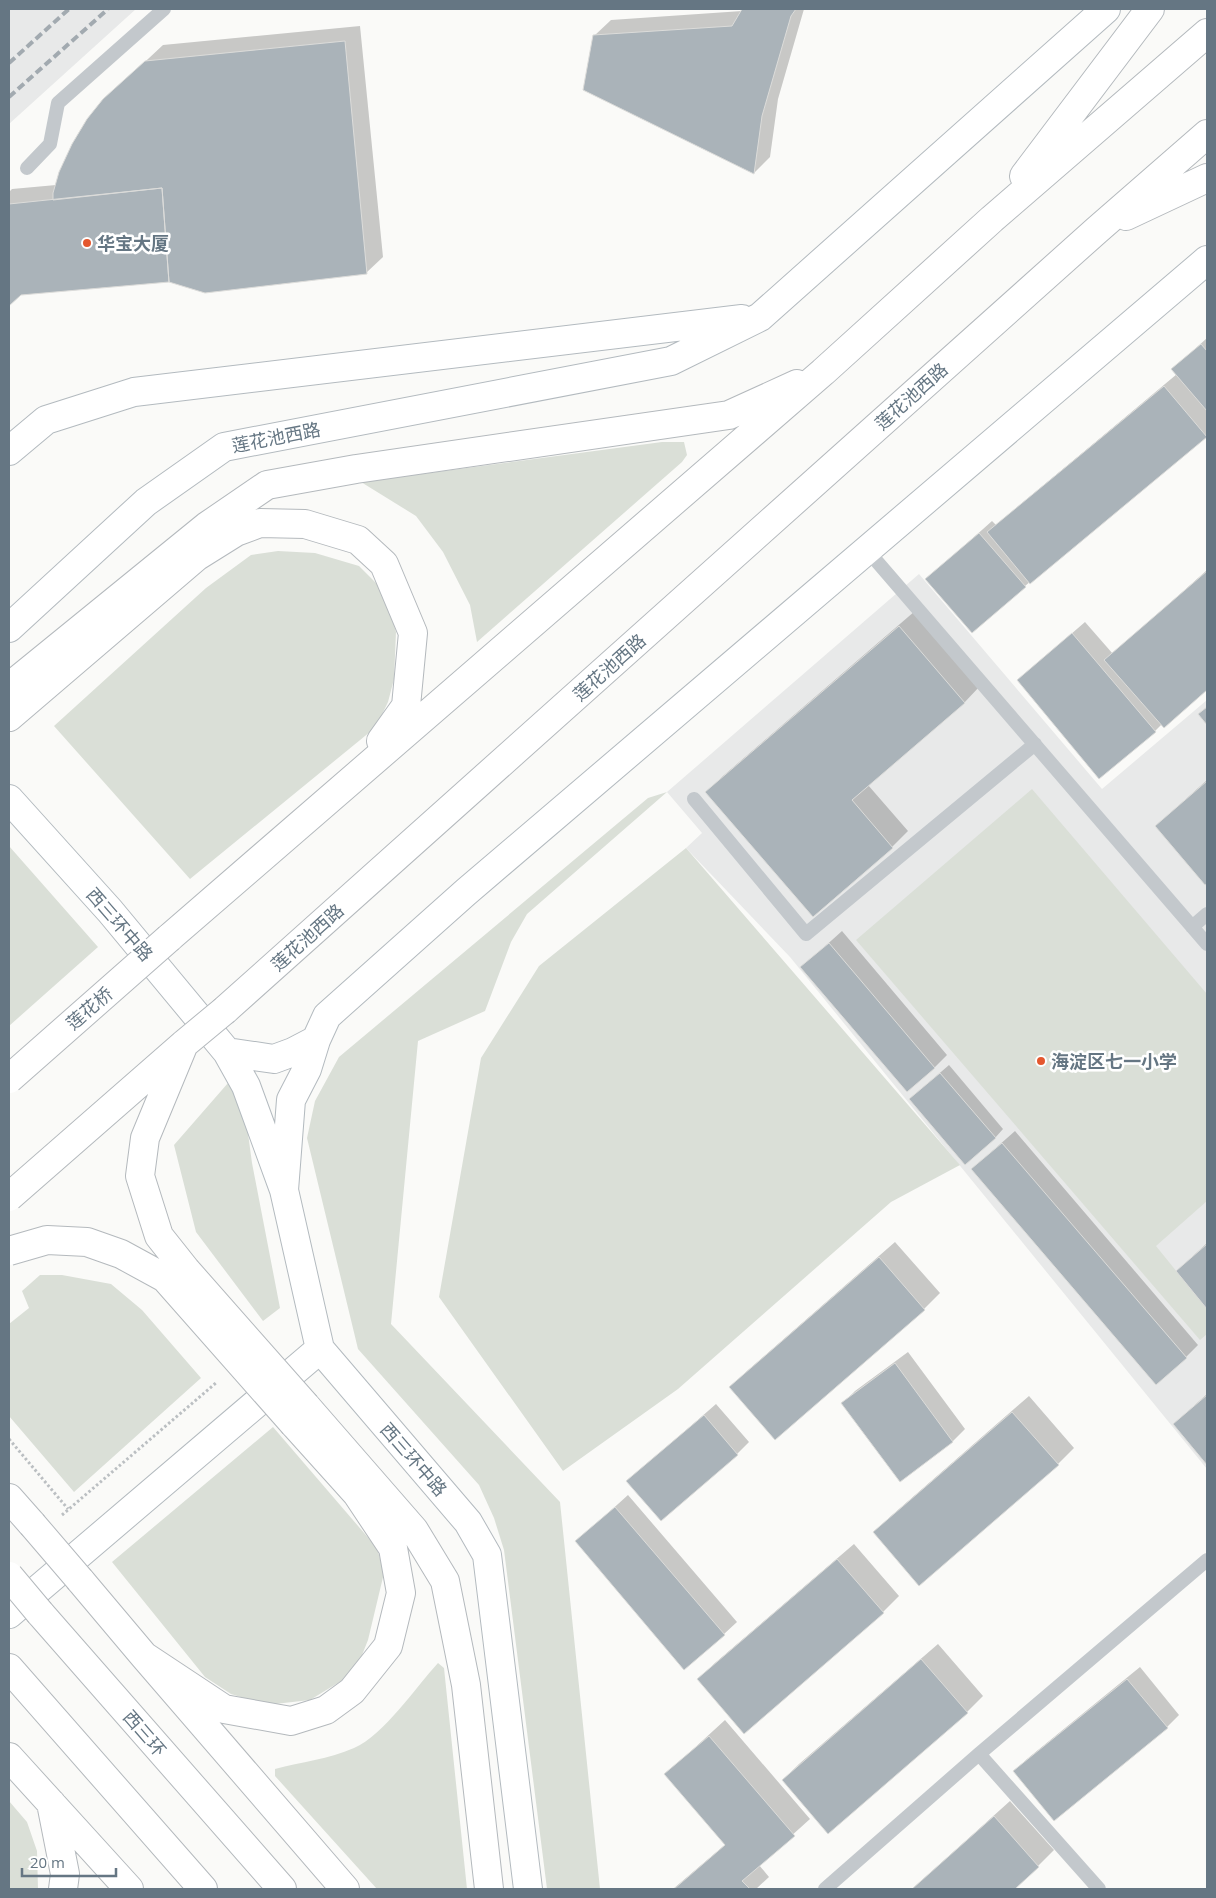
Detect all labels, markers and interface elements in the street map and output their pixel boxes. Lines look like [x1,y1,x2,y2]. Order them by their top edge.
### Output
place label: 华宝大厦 [97,231,169,255]
marker: 华宝大厦 [81,237,93,249]
street label: 莲花池西路 [870,357,952,435]
street label: 莲花池西路 [230,417,322,457]
street label: 莲花池西路 [568,628,650,706]
street label: 西三环中路 [81,882,159,966]
street label: 莲花池西路 [266,898,348,976]
street label: 莲花桥 [61,981,117,1035]
place label: 海淀区七一小学 [1051,1049,1177,1073]
marker: 海淀区七一小学 [1035,1055,1047,1067]
street label: 西三环中路 [375,1417,453,1501]
street label: 西三环 [118,1705,172,1761]
scale bar [22,1846,116,1878]
text: 20 m [30,1852,65,1872]

